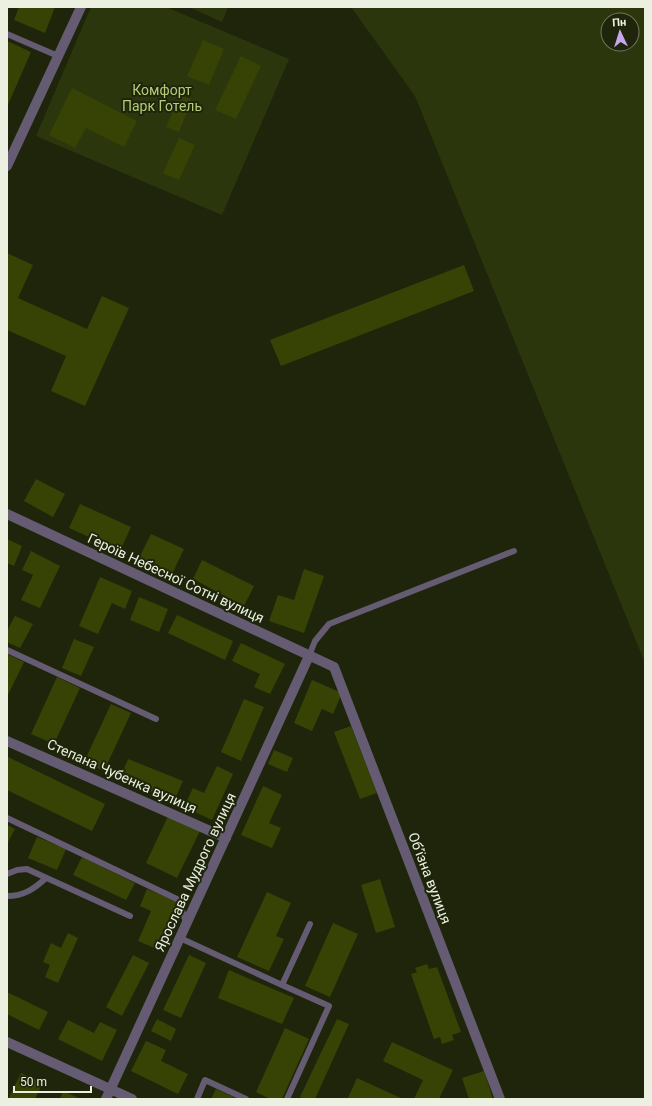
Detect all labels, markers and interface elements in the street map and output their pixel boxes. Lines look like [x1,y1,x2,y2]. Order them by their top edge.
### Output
north arrow [600,12,640,52]
text: Пн [612,16,627,29]
park label: Комфорт Парк Готель [122,82,202,114]
street label: Героїв Небесної Сотні вулиця [85,530,267,626]
street label: Степана Чубенка вулиця [45,736,199,816]
street label: Ярослава Мудрого вулиця [151,790,239,954]
street label: Об’їзна вулиця [405,830,455,926]
scale bar [14,1068,91,1094]
text: 50 m [20,1075,47,1089]

